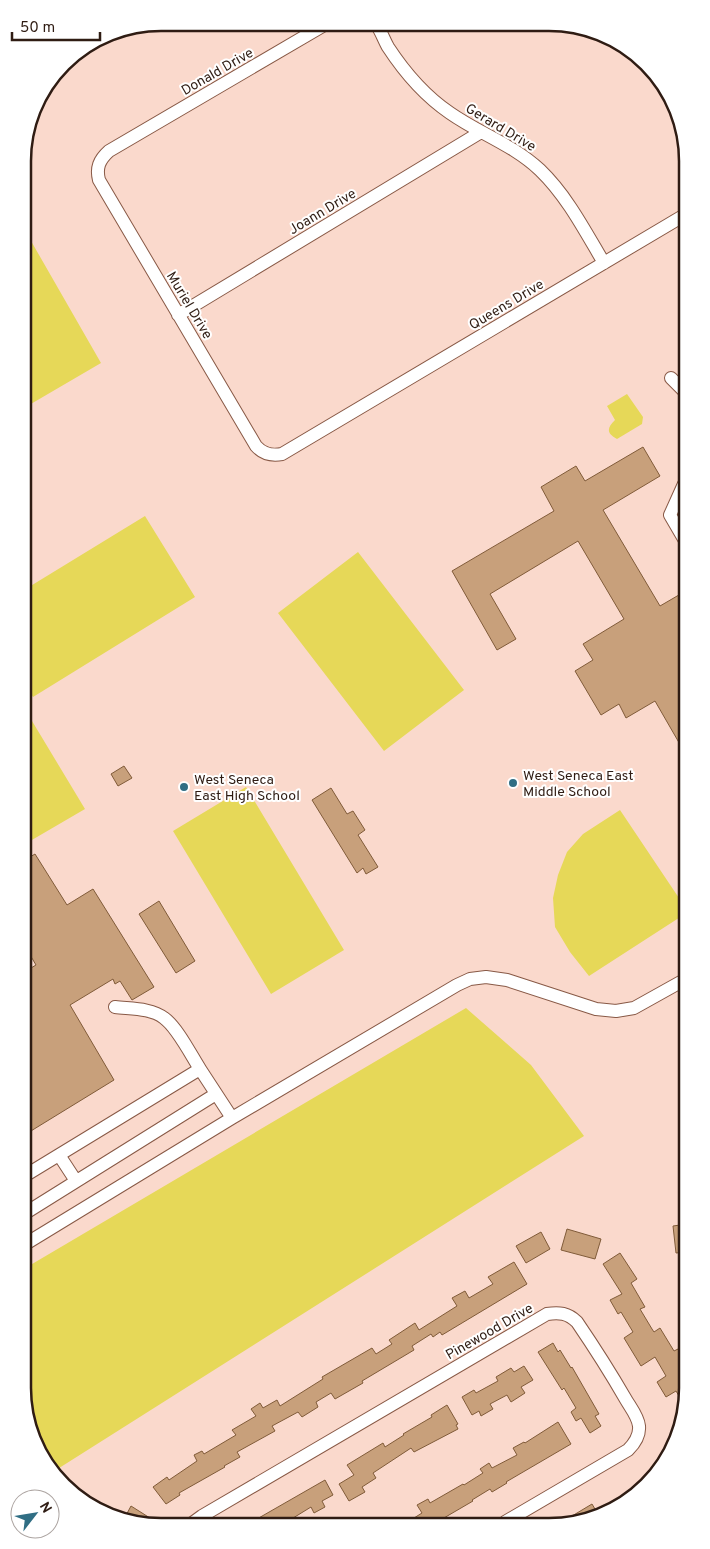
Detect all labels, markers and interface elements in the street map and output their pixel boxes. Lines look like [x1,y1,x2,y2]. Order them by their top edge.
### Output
scale bar [12,10,100,42]
text: 50 m [20,19,55,38]
street label: Donald Drive [179,45,257,100]
street label: Gerard Drive [462,101,539,156]
street label: Joann Drive [286,186,360,239]
street label: Muriel Drive [162,269,216,343]
street label: Queens Drive [466,276,547,334]
place label: West Seneca East Middle School [523,768,633,801]
place label: West Seneca East High School [194,772,300,805]
marker: West Seneca East Middle School [507,777,519,789]
marker: West Seneca East High School [178,781,190,793]
street label: Pinewood Drive [443,1300,536,1364]
north arrow [10,1489,60,1539]
text: N [35,1499,55,1517]

